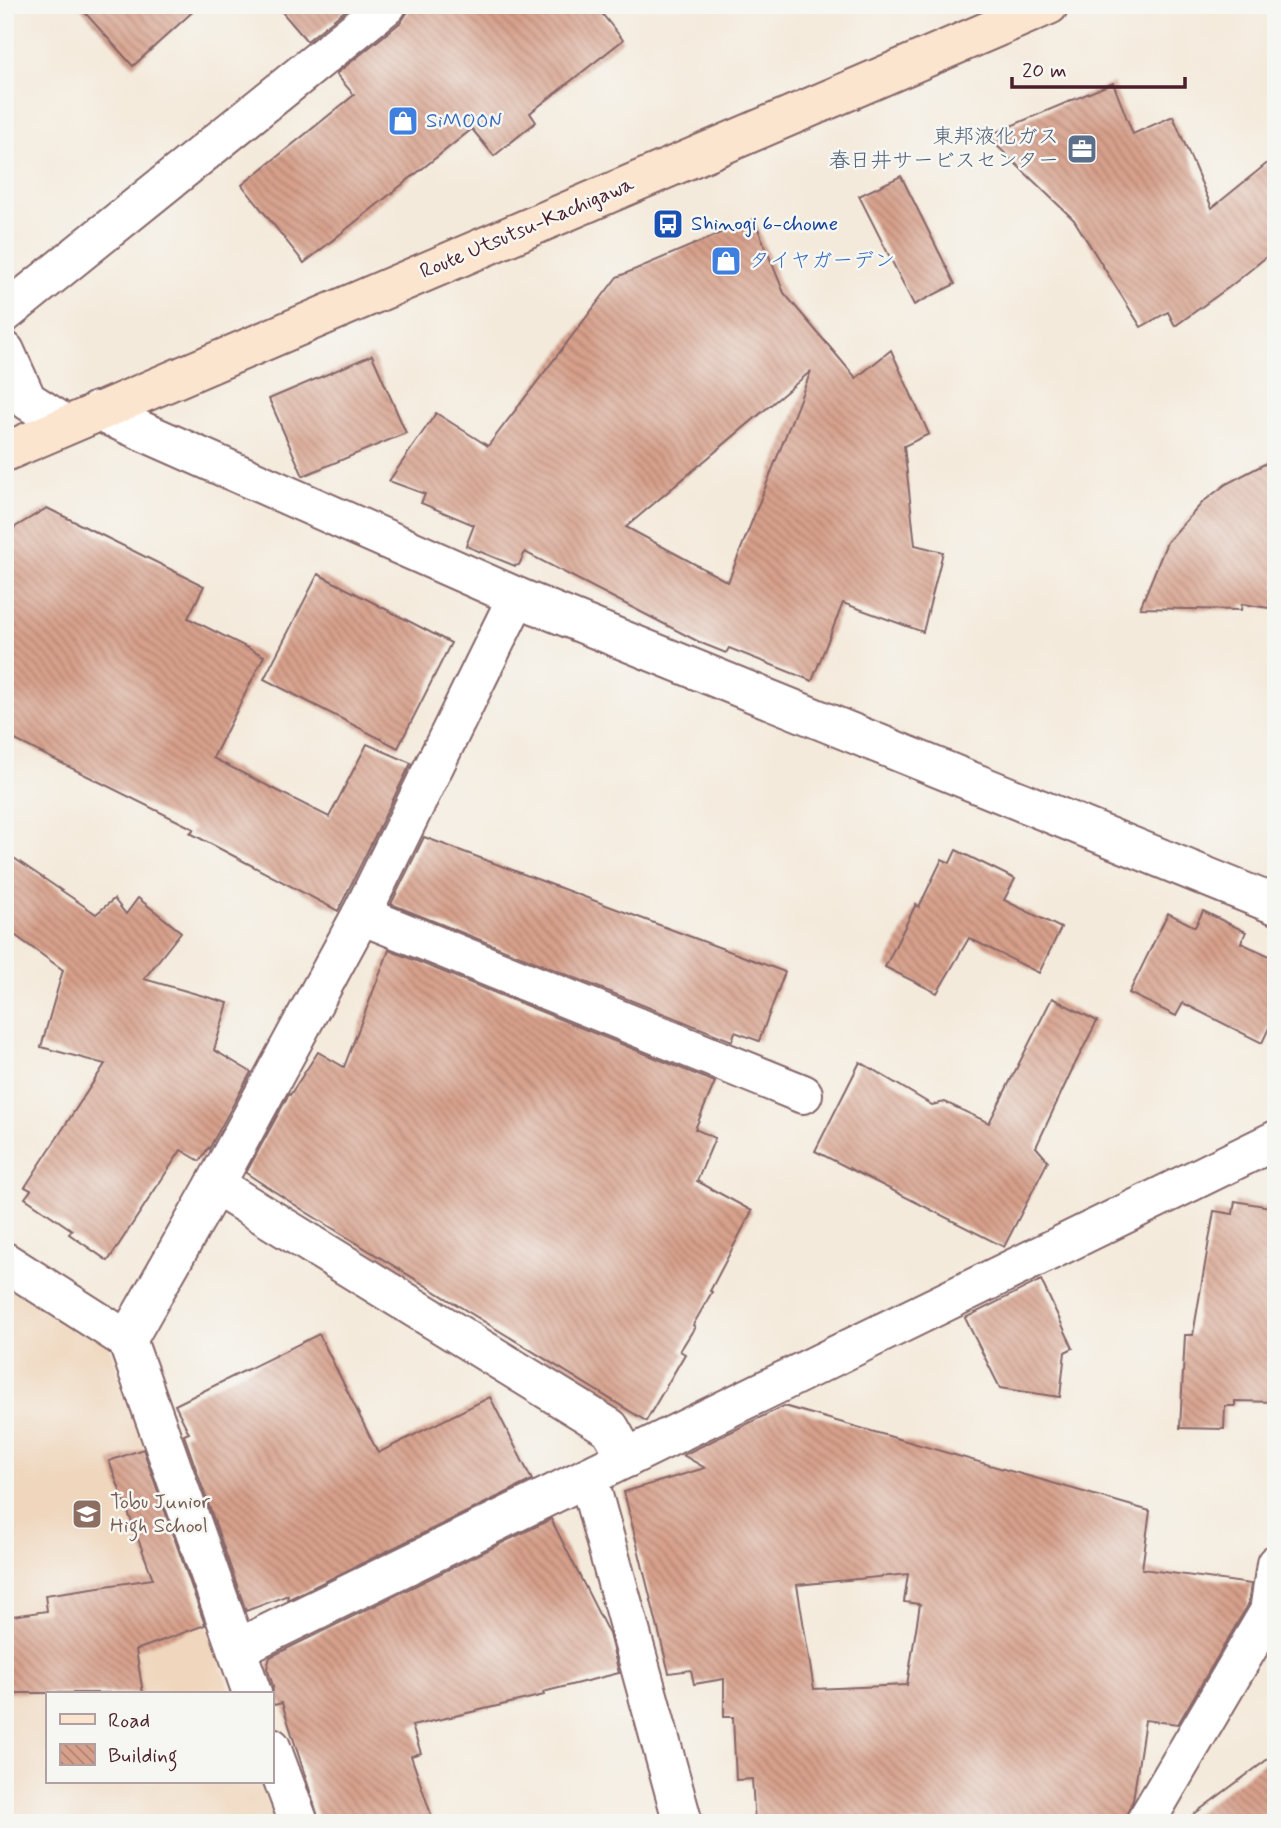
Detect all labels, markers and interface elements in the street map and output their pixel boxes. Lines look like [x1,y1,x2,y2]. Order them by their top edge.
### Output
scale bar [1012,46,1185,90]
text: 20 m [1022,57,1067,85]
shop icon: SiMOON [386,104,420,138]
place label: SiMOON [426,107,503,135]
place label: 東邦液化ガス 春日井サービスセンター [829,123,1059,175]
office icon: 東邦液化ガス 春日井サービスセンター [1065,132,1099,166]
street label: Route Utsutsu-Kachigawa [416,170,639,286]
bus stop icon: Shinogi 6-chome [651,207,685,241]
place label: Shinogi 6-chome [691,210,838,238]
shop icon: タイヤガーデン [709,244,743,278]
place label: タイヤガーデン [749,247,895,275]
place label: Tobu Junior High School [110,1488,210,1542]
school or university icon: Tobu Junior High School [70,1497,104,1531]
legend [46,1692,273,1783]
text: Road [108,1707,150,1735]
text: Building [108,1742,178,1772]

